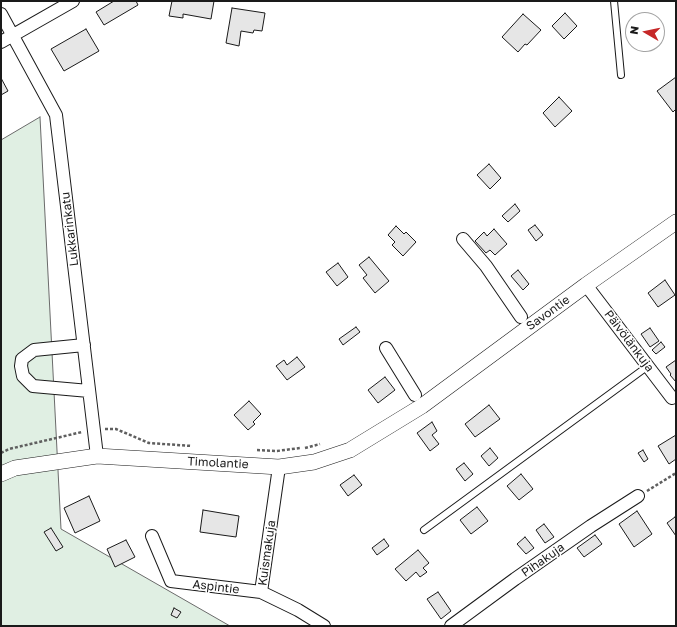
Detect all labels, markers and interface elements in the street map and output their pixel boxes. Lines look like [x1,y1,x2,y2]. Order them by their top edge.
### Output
north arrow [625,12,665,52]
text: N [627,25,641,35]
street label: Lukkarinkatu [58,191,82,267]
street label: Savontie [523,292,573,334]
street label: Päivölänkuja [601,307,657,375]
street label: Timolantie [187,454,249,472]
street label: Kuismakuja [255,519,279,587]
street label: Pihakuja [519,540,567,580]
street label: Aspintie [192,577,240,597]

